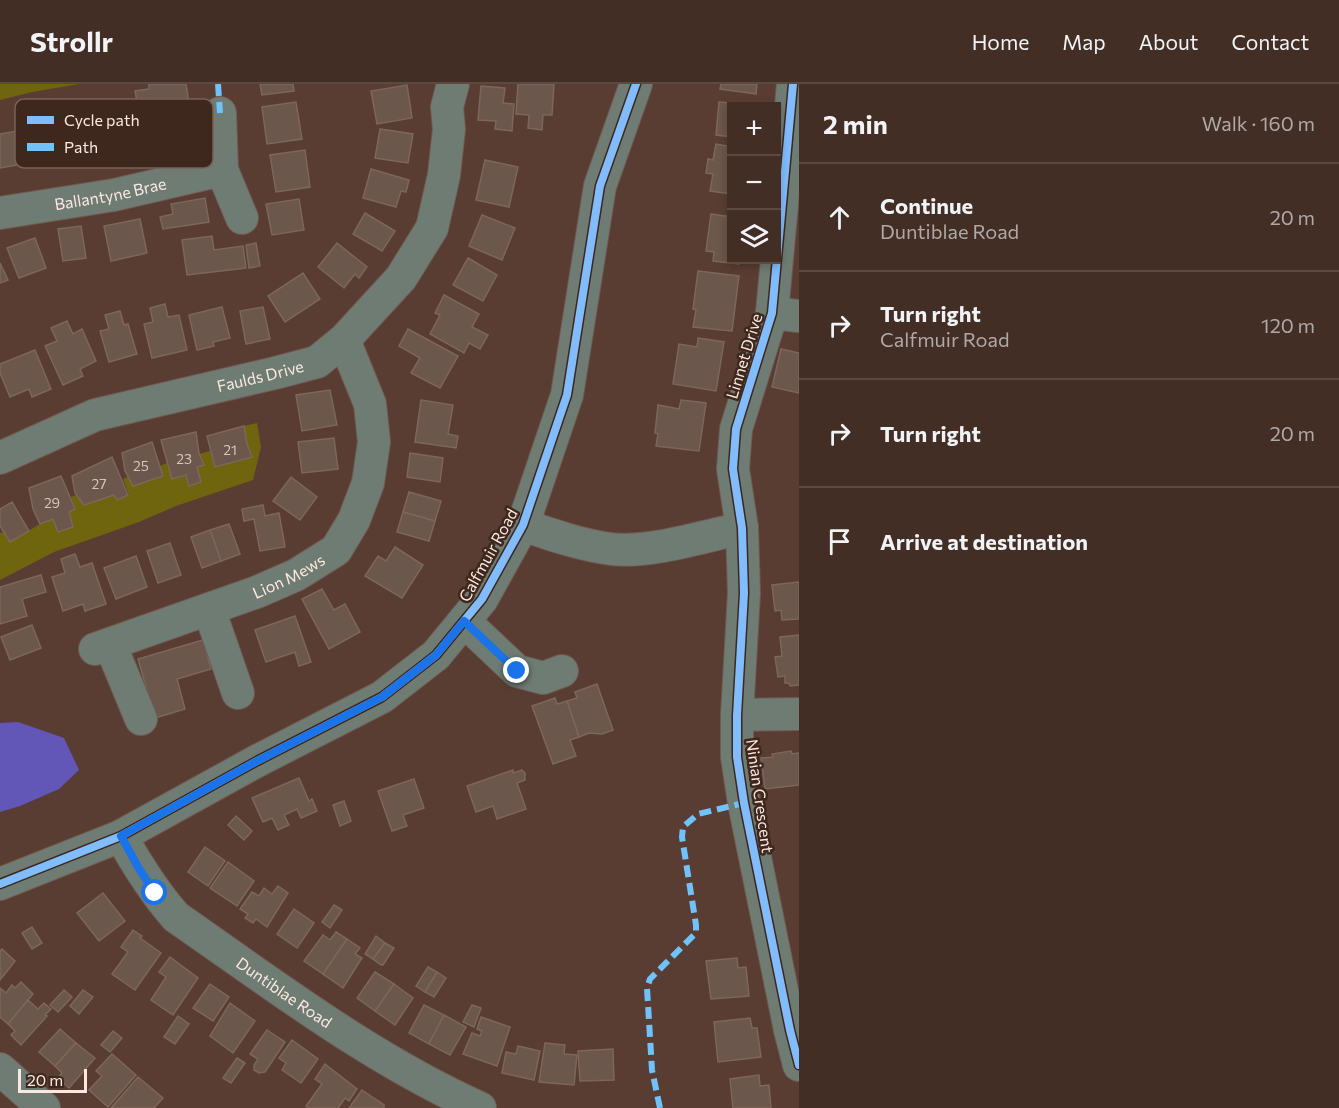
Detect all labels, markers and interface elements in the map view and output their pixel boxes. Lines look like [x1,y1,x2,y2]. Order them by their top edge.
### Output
text: Strollr [30,24,113,58]
text: Home [972,29,1029,54]
text: Map [1062,29,1106,54]
text: About [1139,29,1198,54]
text: Contact [1231,29,1309,54]
legend [15,99,213,168]
map controls [727,102,781,264]
button: + [727,102,781,156]
text: 2 min [823,108,888,139]
text: Cycle path [64,110,140,129]
text: Walk · 160 m [1202,111,1315,135]
text: Path [64,137,98,156]
button: − [727,156,781,210]
street label: Ballantyne Brae [53,173,168,213]
text: Continue [880,192,973,219]
icon: ahead [823,201,856,234]
text: 20 m [1270,205,1315,229]
button: layers [727,210,781,264]
text: Duntiblae Road [880,219,1019,243]
text: Turn right [880,300,981,327]
icon: right [823,309,856,342]
street label: Linnet Drive [722,311,766,401]
text: 120 m [1261,313,1315,337]
text: Calfmuir Road [880,327,1009,351]
street label: Faulds Drive [215,356,306,395]
icon: right [823,417,856,450]
text: Turn right [880,420,981,447]
text: 20 m [1270,421,1315,445]
house number: 21 [223,441,237,458]
house number: 23 [176,450,192,467]
house number: 25 [133,457,149,474]
house number: 27 [91,475,107,492]
house number: 29 [44,494,60,511]
street label: Calfmuir Road [454,505,521,605]
icon: arrive [823,525,856,558]
text: Arrive at destination [880,528,1088,555]
street label: Lion Mews [249,550,328,602]
route end [503,657,529,683]
street label: Ninian Crescent [743,738,778,855]
route start [141,879,167,905]
street label: Duntiblae Road [233,953,336,1031]
scale bar [18,1066,87,1094]
text: 20 m [27,1070,63,1089]

